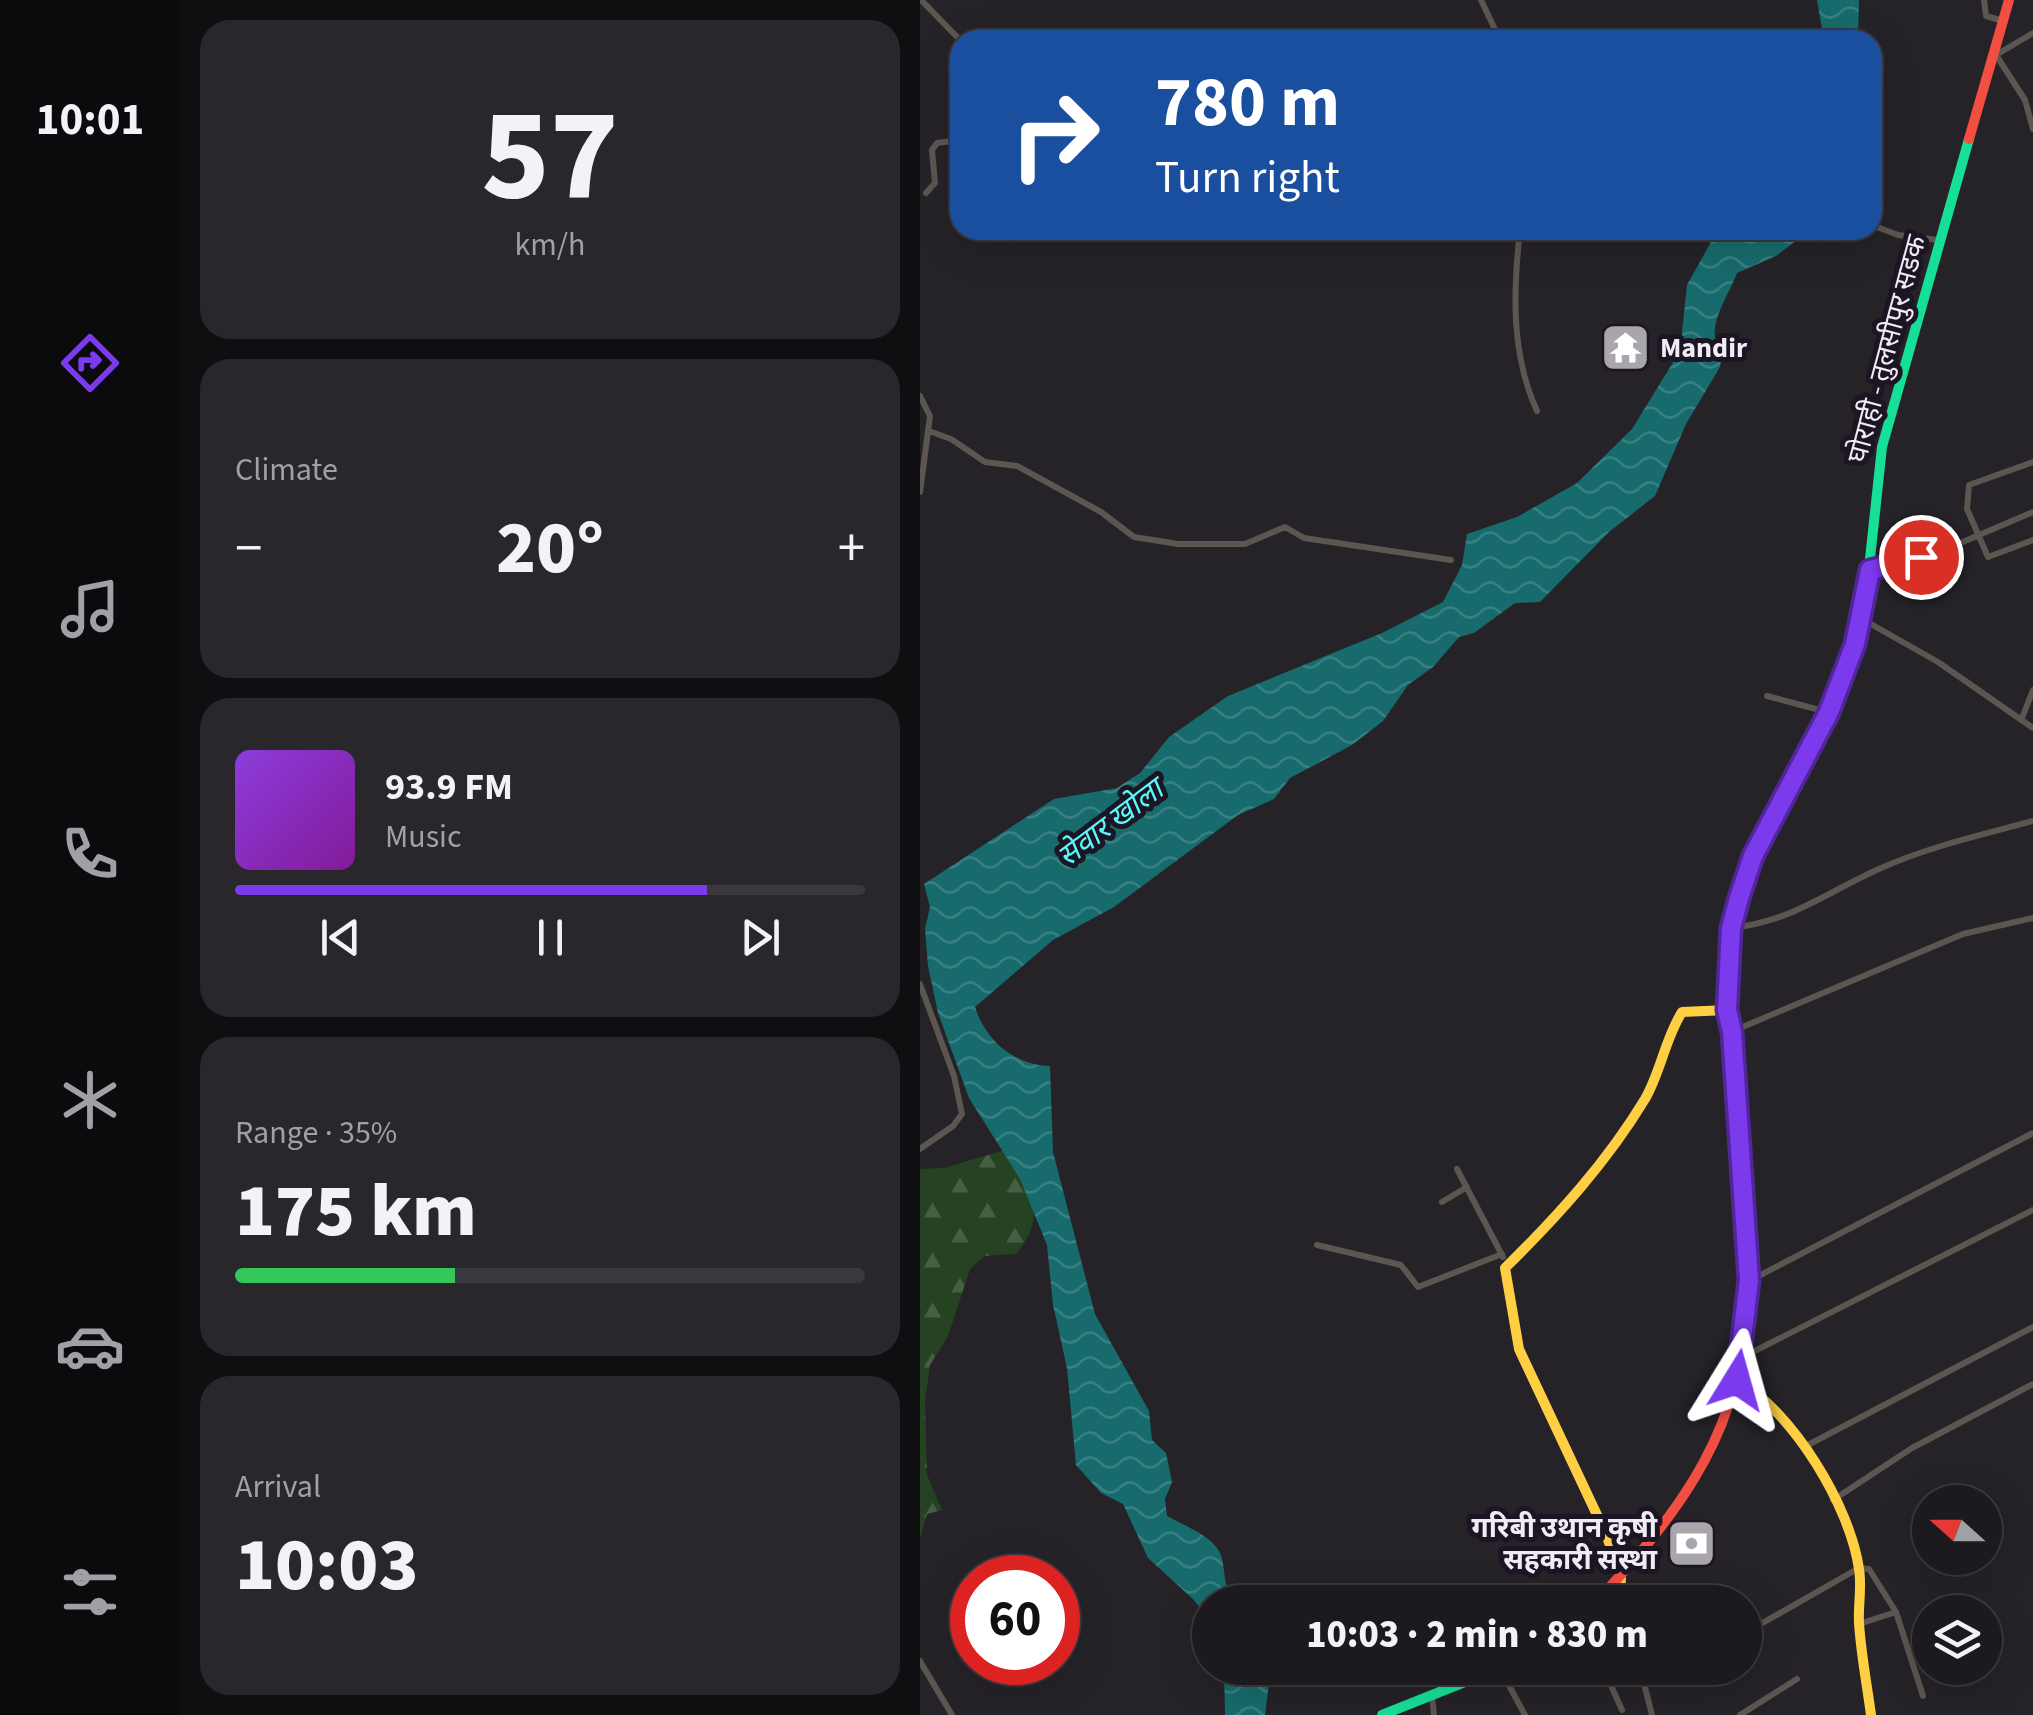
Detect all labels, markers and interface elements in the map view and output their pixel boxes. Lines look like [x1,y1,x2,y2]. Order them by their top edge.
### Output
text: 780 m [1155,53,1340,153]
text: 57 [481,64,619,249]
icon: right [990,70,1120,200]
text: 10:01 [36,88,144,152]
text: Turn right [1155,146,1340,210]
text: km/h [515,222,585,268]
street label: घोराही - तुलसीपुर सडक [1837,231,1937,467]
temple icon: Mandir [1599,321,1651,373]
icon: directions [55,328,125,398]
place label: Mandir [1660,328,1748,368]
text: Climate [235,447,338,493]
text: 20° [496,495,604,602]
text: − [235,510,262,588]
text: + [838,510,865,588]
pin [1879,515,1964,600]
icon: arrive [1894,530,1949,585]
icon: music [55,574,125,644]
text: 93.9 FM [385,760,513,814]
water label: सेवार खोला [1048,766,1177,878]
text: Music [385,814,462,860]
icon: phone [55,819,125,889]
icon: previous [313,910,368,965]
icon: pause [523,910,578,965]
icon: next [733,910,788,965]
icon: climate [55,1065,125,1135]
text: Range · 35% [235,1110,397,1156]
text: 175 km [235,1158,477,1265]
icon: car [55,1311,125,1381]
position arrow [1685,1328,1789,1432]
text: Arrival [235,1464,321,1510]
north arrow [1912,1485,2002,1575]
map controls [1912,1485,2002,1685]
place label: गरिबी उथान कृषी सहकारी सस्था [1472,1508,1658,1580]
text: 10:03 [235,1512,418,1619]
bank icon: गरिबी उथान कृषी सहकारी सस्था [1666,1517,1718,1569]
speed limit sign: 60 [950,1555,1080,1685]
icon: filters [55,1557,125,1627]
button: layers [1912,1595,2002,1685]
text: 10:03 · 2 min · 830 m [1306,1608,1648,1662]

